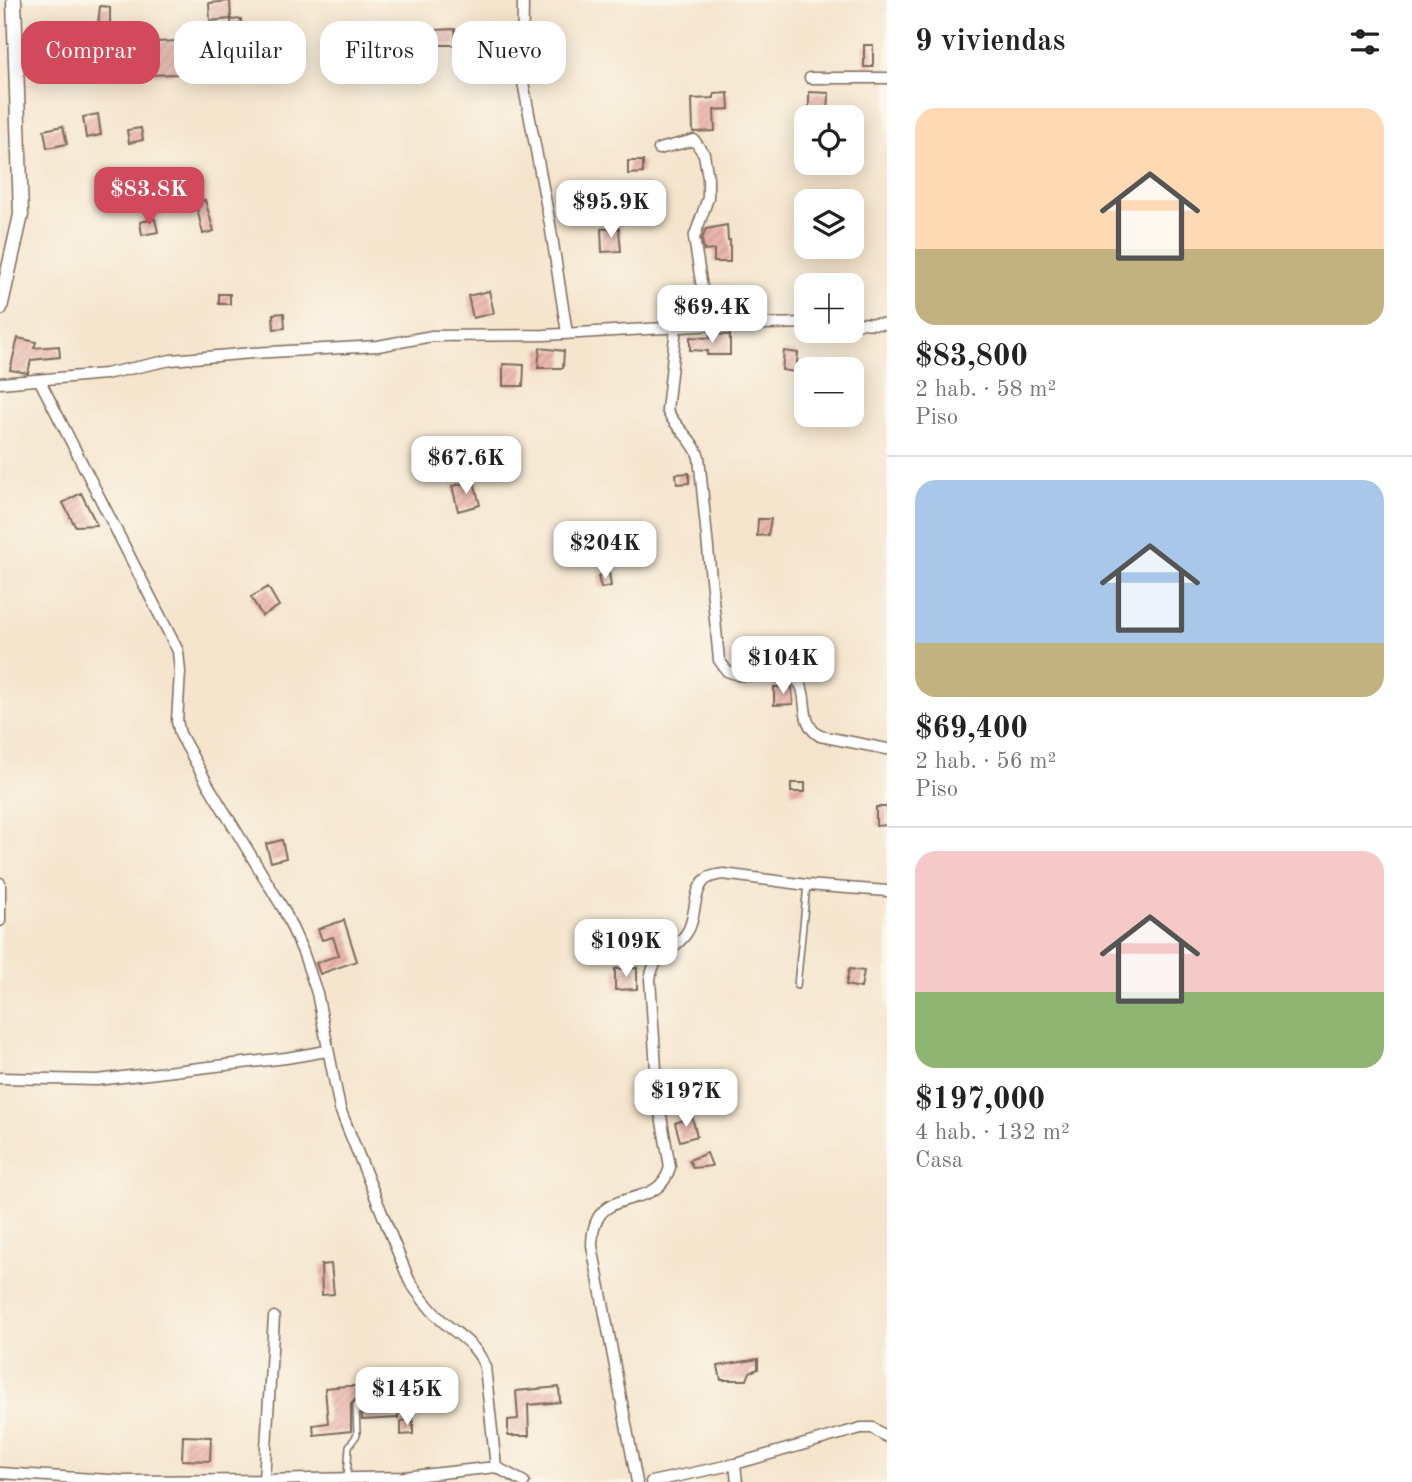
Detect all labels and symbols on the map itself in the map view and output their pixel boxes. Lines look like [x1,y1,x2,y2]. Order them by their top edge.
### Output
pin: $83.8K [92,168,206,227]
pin: $95.9K [554,180,668,240]
pin: $69.4K [655,286,769,345]
pin: $67.6K [409,436,523,496]
pin: $204K [556,522,654,581]
pin: $104K [734,636,832,696]
pin: $109K [577,920,675,979]
pin: $197K [637,1070,735,1129]
pin: $145K [358,1368,456,1427]

